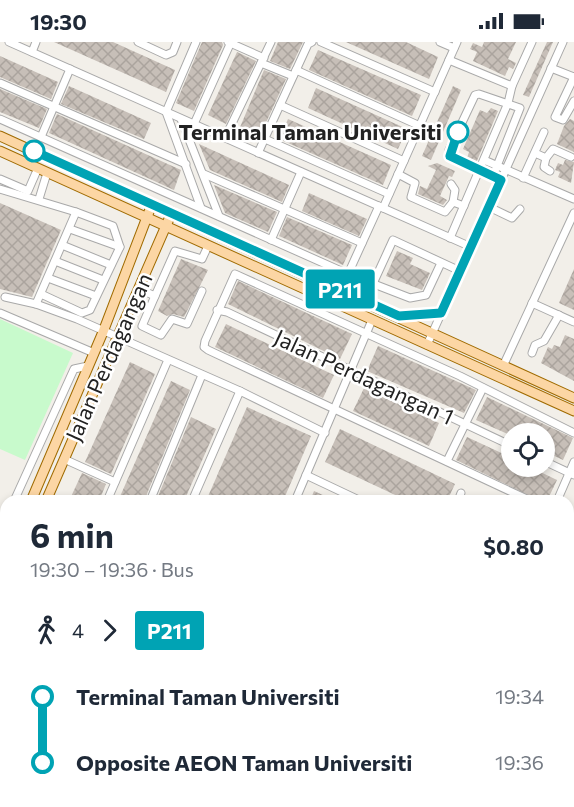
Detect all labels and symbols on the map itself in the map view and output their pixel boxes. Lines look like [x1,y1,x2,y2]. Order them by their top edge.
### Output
place label: Terminal Taman Universiti [178,118,442,145]
marker: Terminal Taman Universiti [447,121,469,143]
unlabelled marker [23,140,45,162]
street label: Jalan Perdagangan [59,269,158,445]
line badge: P211 [298,270,382,308]
street label: Jalan Perdagangan 1 [270,323,458,430]

